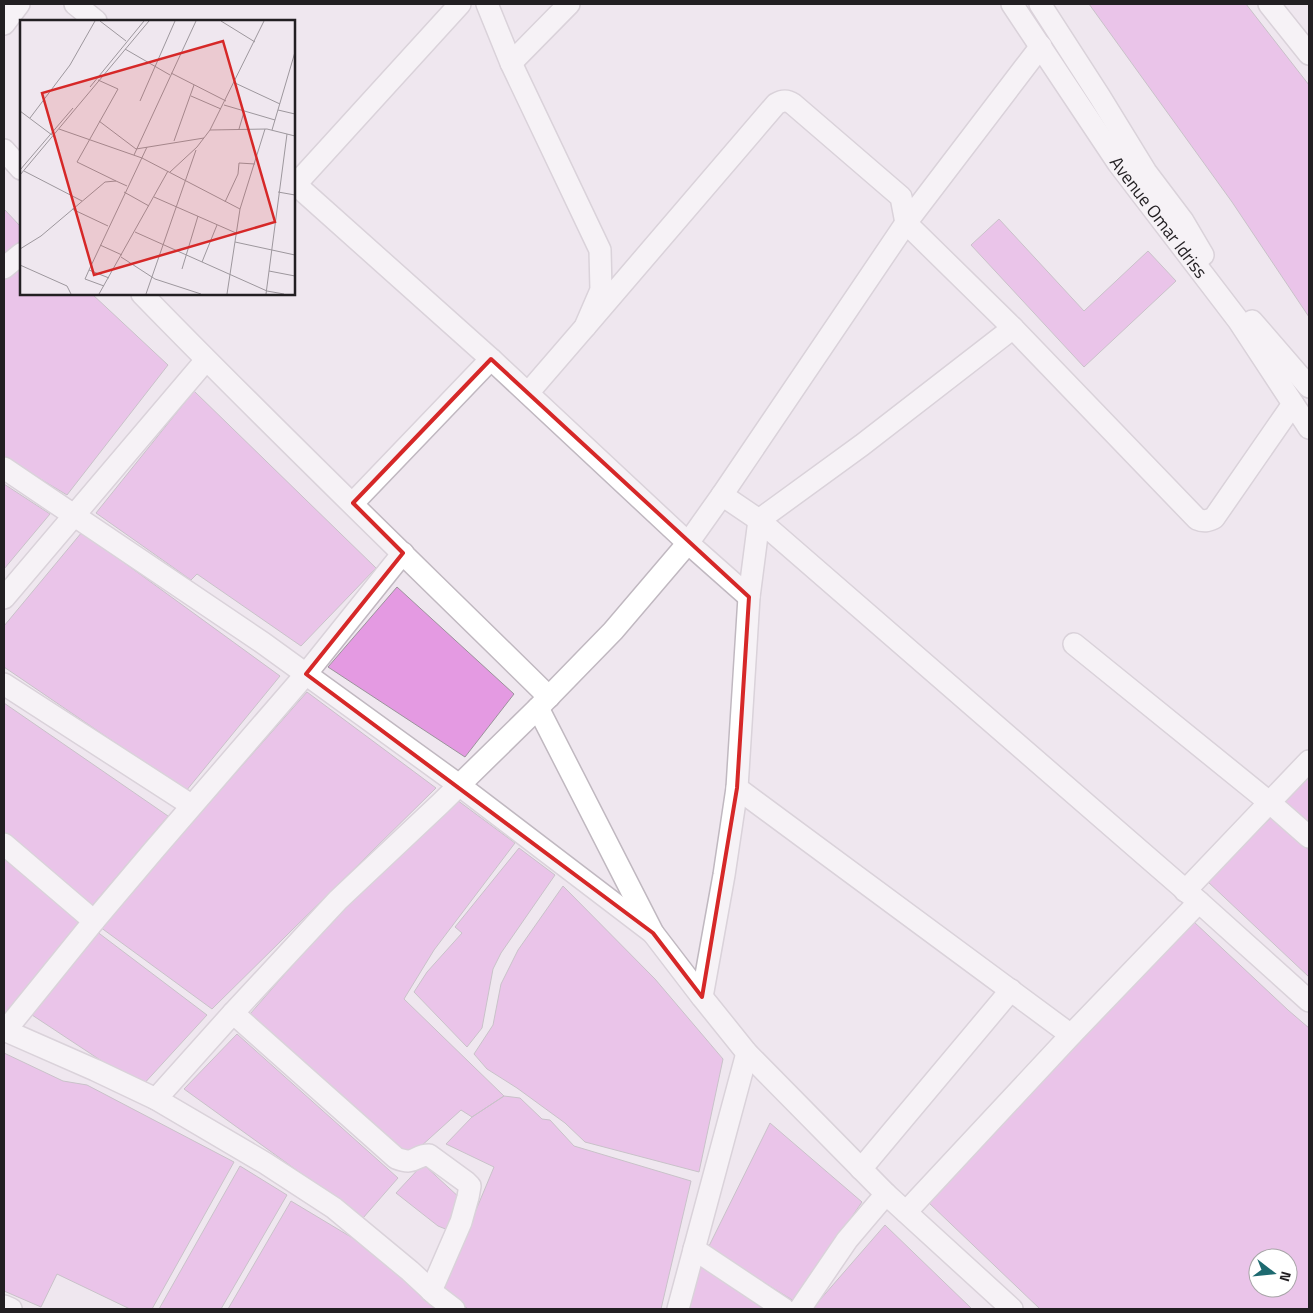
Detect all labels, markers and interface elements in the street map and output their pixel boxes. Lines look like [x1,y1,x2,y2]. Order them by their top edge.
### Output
inset map [20,20,295,295]
street label: Avenue Omar Idriss [1104,151,1215,284]
north arrow [1248,1248,1298,1298]
text: N [1275,1269,1297,1284]

